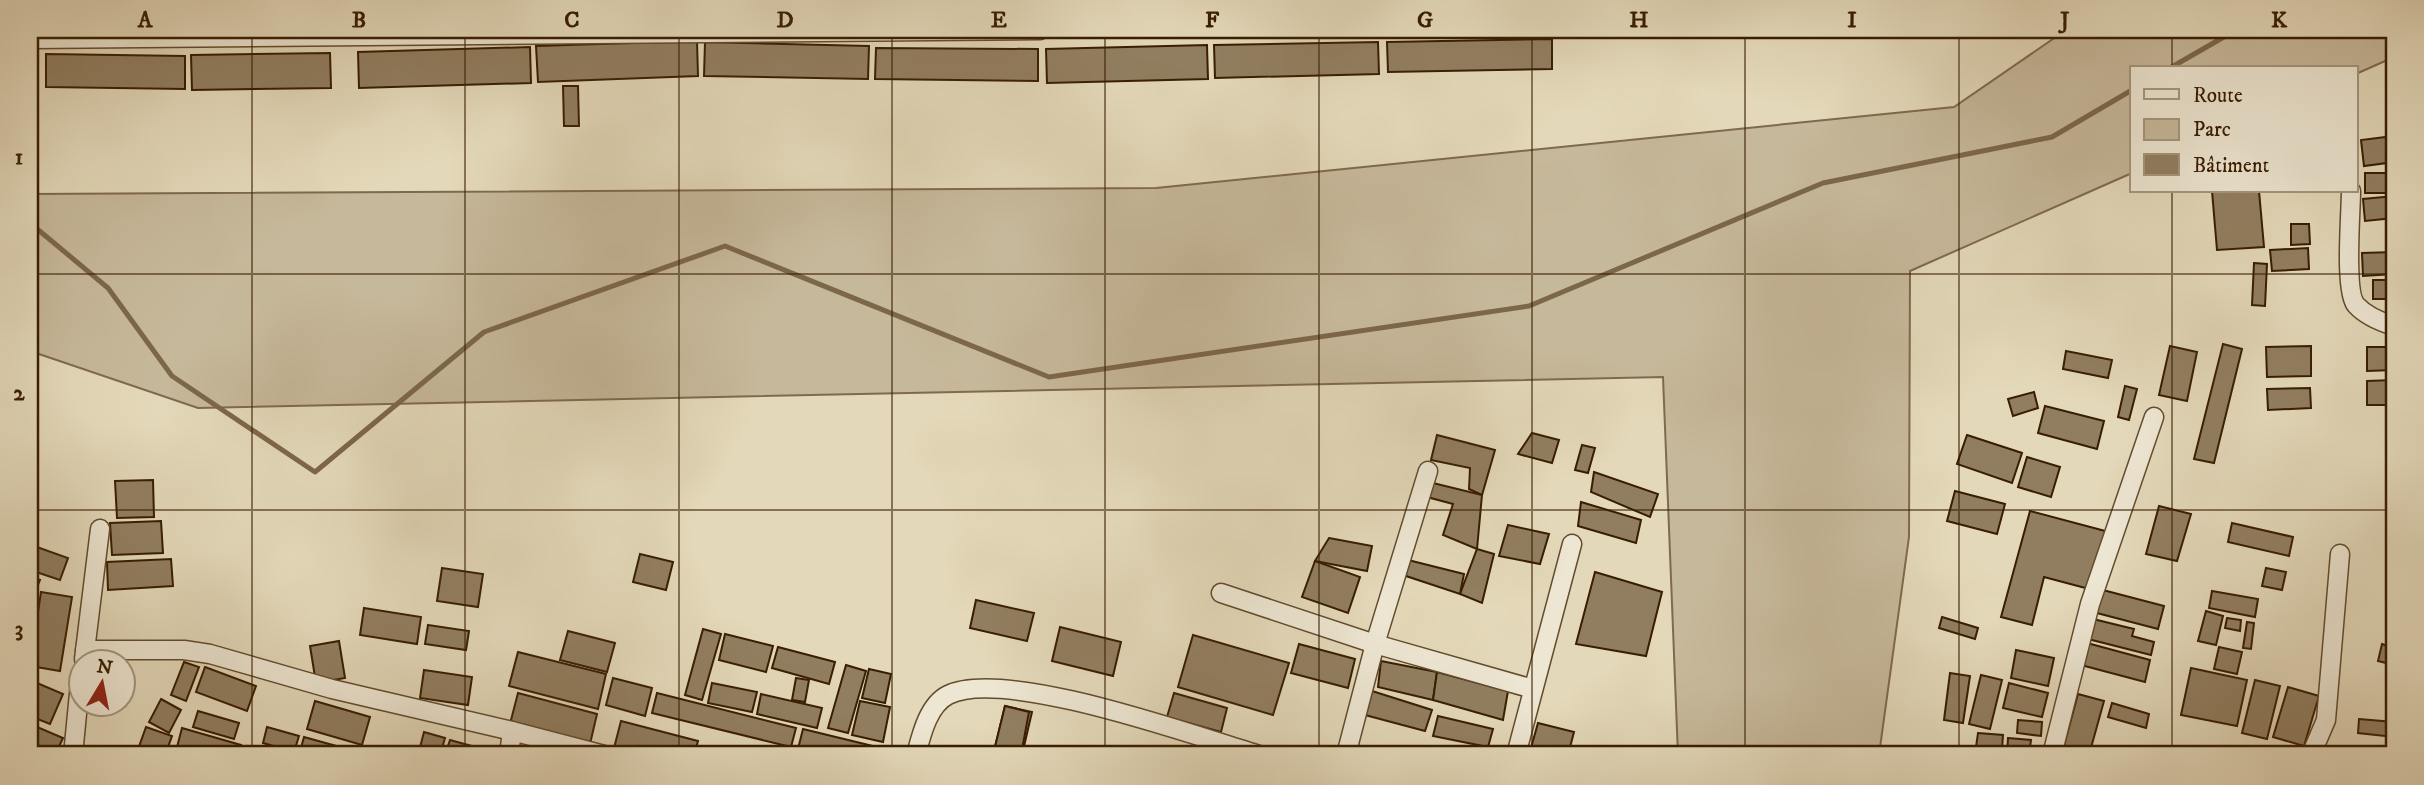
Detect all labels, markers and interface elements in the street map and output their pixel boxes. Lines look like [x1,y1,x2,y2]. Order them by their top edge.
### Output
text: A [137,6,154,35]
text: B [352,6,366,35]
text: C [564,6,580,35]
text: D [776,6,794,35]
text: E [991,6,1007,35]
text: F [1205,6,1220,35]
text: G [1417,6,1433,35]
text: H [1629,6,1649,35]
text: I [1847,6,1857,35]
text: J [2057,6,2070,35]
text: K [2271,6,2288,35]
legend [2130,66,2358,192]
text: Route [2193,83,2243,109]
text: Parc [2193,117,2231,143]
text: 1 [15,143,23,172]
text: Bâtiment [2193,153,2270,179]
text: 2 [13,379,25,408]
text: 3 [15,615,23,644]
north arrow [66,648,136,718]
text: N [95,655,115,680]

